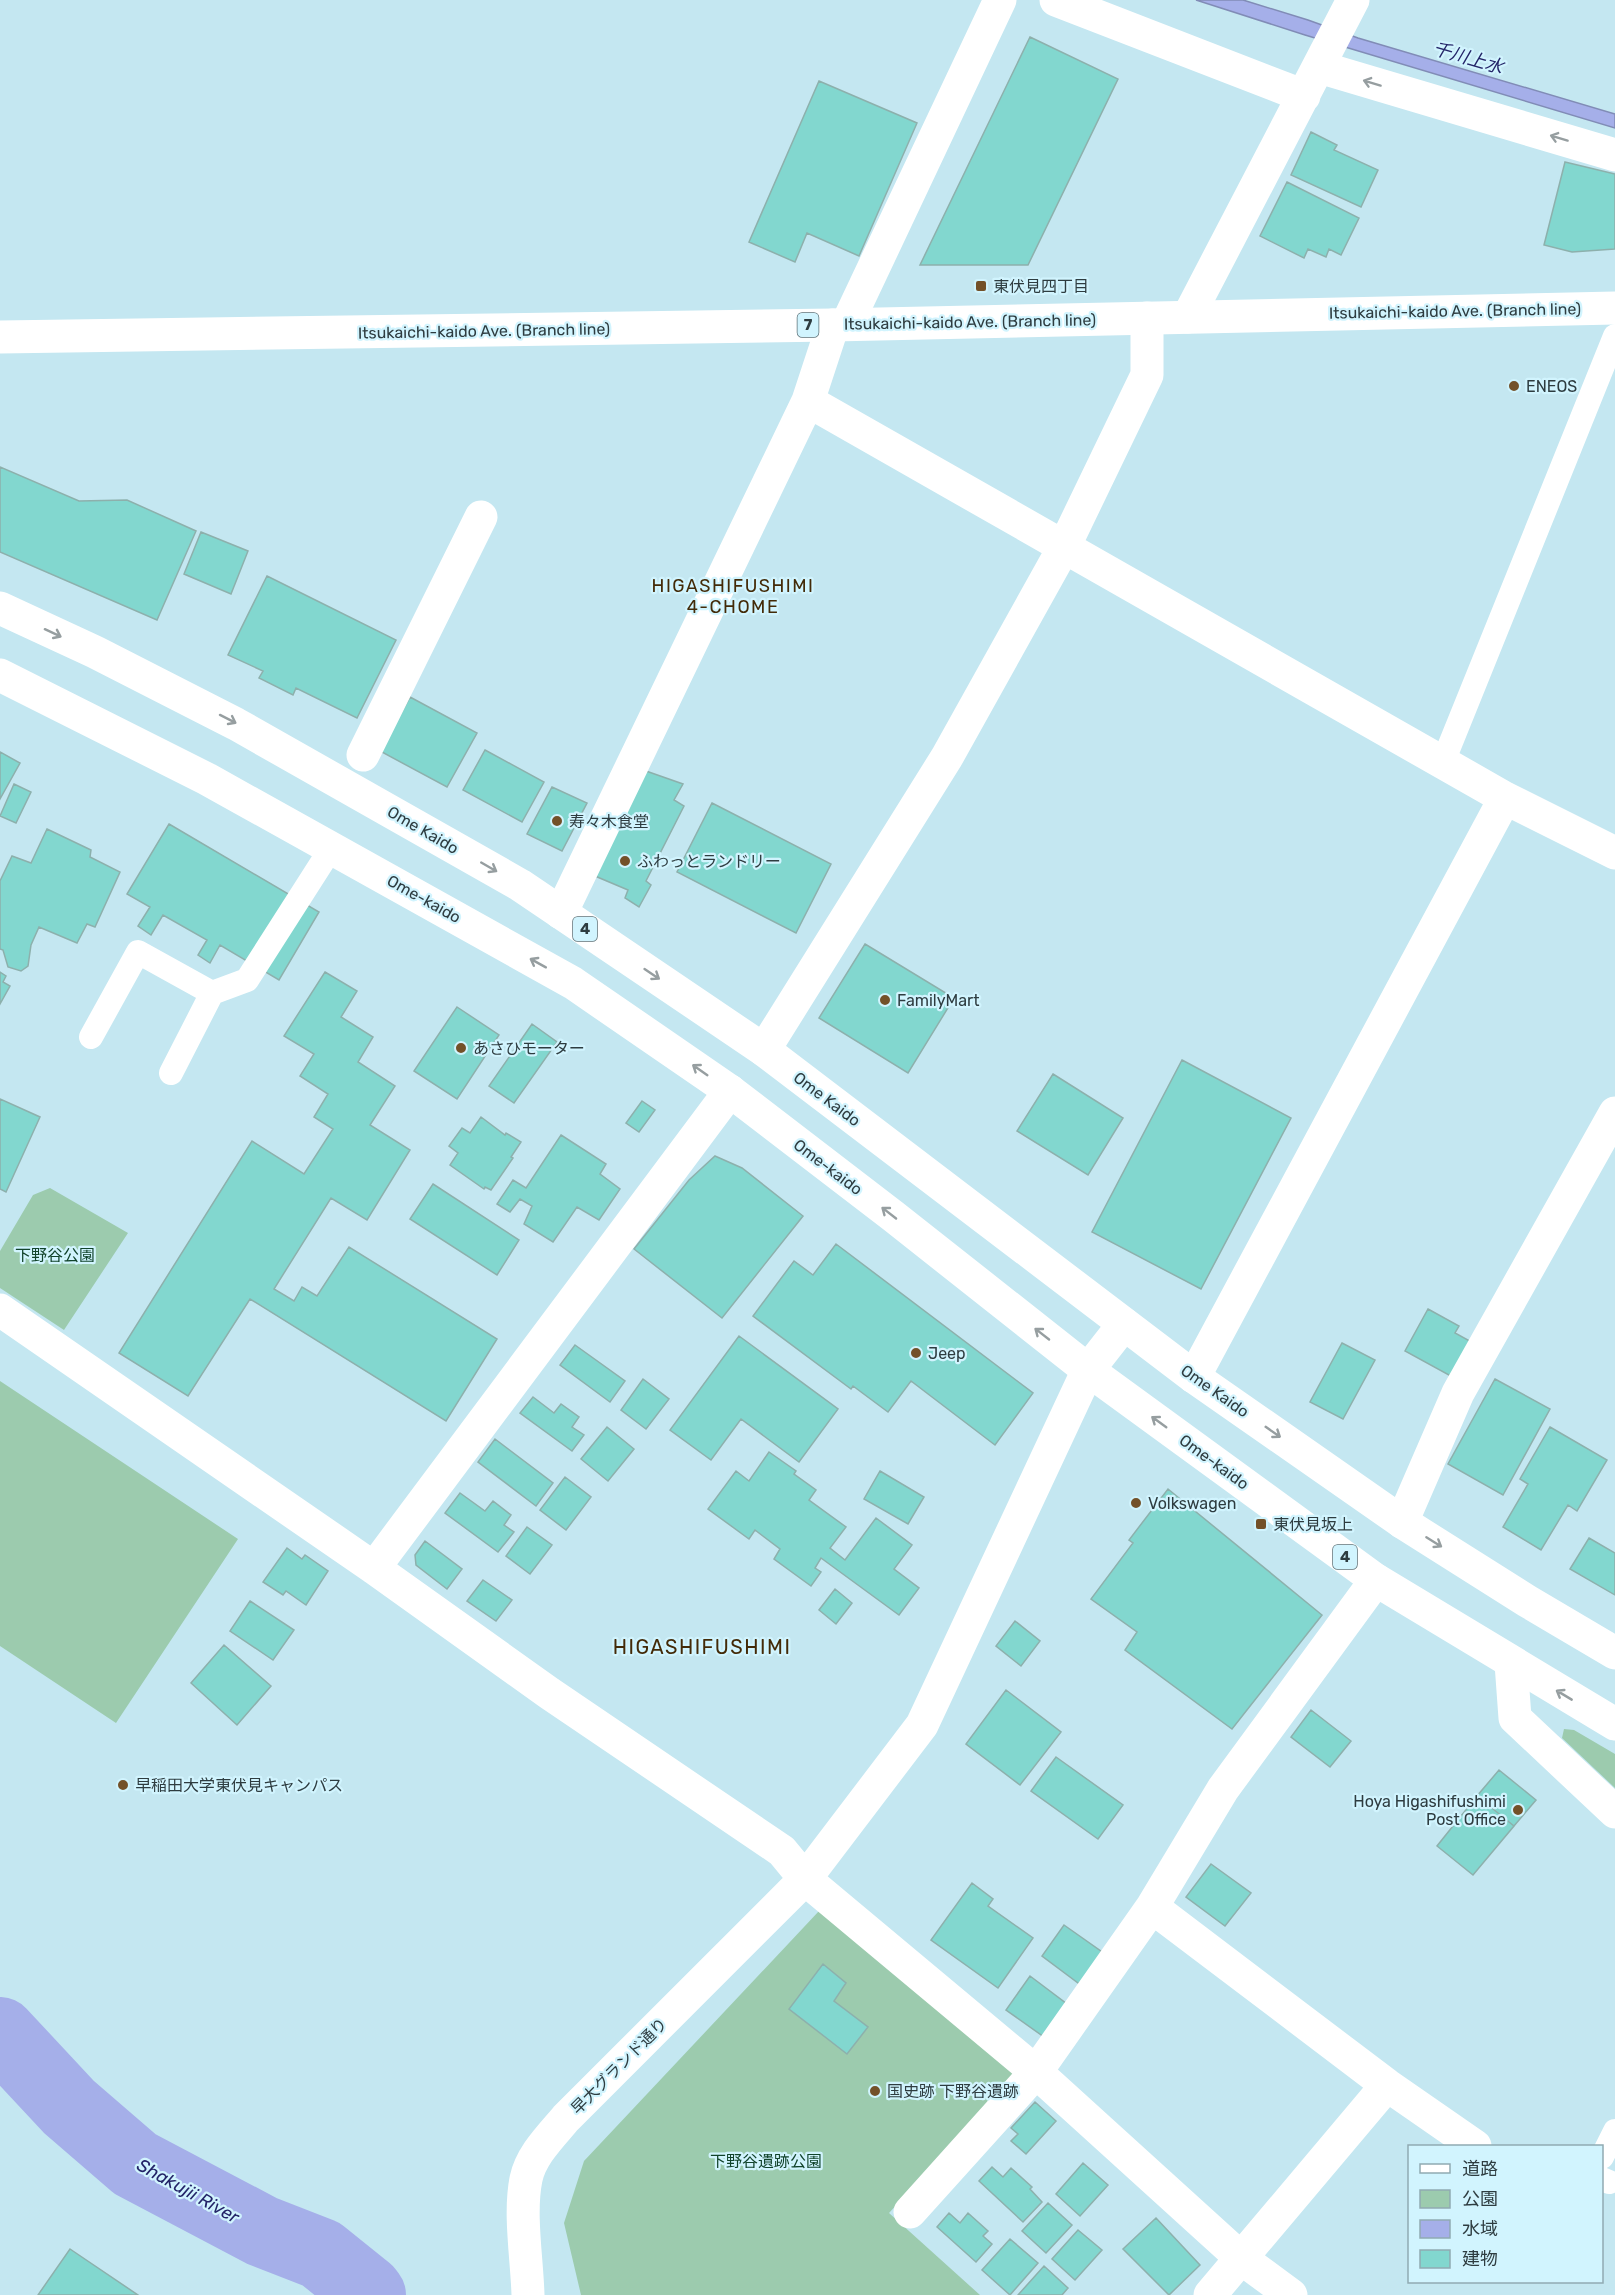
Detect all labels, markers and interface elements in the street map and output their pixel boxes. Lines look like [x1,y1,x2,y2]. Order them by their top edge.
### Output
water label: 千川上水 [1430,38,1508,79]
one-way arrow [1363,77,1382,88]
one-way arrow [1550,132,1569,143]
place label: 東伏見四丁目 [993,277,1089,296]
marker: 東伏見四丁目 [974,279,988,293]
street label: Itsukaichi-kaido Ave. (Branch line) [1329,299,1581,323]
street label: Itsukaichi-kaido Ave. (Branch line) [844,310,1096,334]
road number: 7 [798,313,818,337]
street label: Itsukaichi-kaido Ave. (Branch line) [358,319,610,343]
place label: ENEOS [1526,377,1577,396]
marker: ENEOS [1507,379,1521,393]
district label: HIGASHIFUSHIMI 4-CHOME [652,575,814,618]
one-way arrow [43,627,61,639]
one-way arrow [218,714,236,726]
street label: Ome Kaido [384,802,462,858]
place label: 寿々木食堂 [569,812,649,831]
marker: 寿々木食堂 [550,814,564,828]
place label: ふわっとランドリー [637,852,781,871]
marker: ふわっとランドリー [618,854,632,868]
one-way arrow [480,861,497,873]
street label: Ome-kaido [384,871,464,927]
road number: 4 [573,917,597,941]
one-way arrow [529,956,546,968]
one-way arrow [643,968,659,980]
place label: FamilyMart [897,991,979,1010]
marker: FamilyMart [878,993,892,1007]
place label: あさひモーター [473,1039,585,1058]
marker: あさひモーター [454,1041,468,1055]
one-way arrow [692,1064,709,1076]
street label: Ome Kaido [790,1068,864,1130]
street label: Ome-kaido [790,1135,866,1199]
one-way arrow [881,1207,897,1220]
park label: 下野谷公園 [15,1246,95,1265]
one-way arrow [1034,1327,1050,1340]
place label: Jeep [928,1344,966,1363]
marker: Jeep [909,1346,923,1360]
street label: Ome Kaido [1177,1361,1253,1421]
one-way arrow [1152,1416,1168,1428]
one-way arrow [1265,1426,1281,1438]
street label: Ome-kaido [1176,1430,1252,1494]
place label: Volkswagen [1148,1494,1236,1513]
marker: Volkswagen [1129,1496,1143,1510]
place label: 東伏見坂上 [1273,1515,1353,1534]
marker: 東伏見坂上 [1254,1517,1268,1531]
one-way arrow [1425,1537,1442,1549]
road number: 4 [1333,1545,1357,1569]
district label: HIGASHIFUSHIMI [613,1635,791,1659]
one-way arrow [1556,1688,1573,1700]
place label: 早稲田大学東伏見キャンパス [135,1776,343,1795]
marker: 早稲田大学東伏見キャンパス [116,1778,130,1792]
place label: Hoya Higashifushimi Post Office [1353,1792,1506,1829]
marker: Hoya Higashifushimi Post Office [1511,1803,1525,1817]
street label: 早大グランド通り [567,2014,671,2118]
place label: 国史跡 下野谷遺跡 [887,2082,1019,2101]
marker: 国史跡 下野谷遺跡 [868,2084,882,2098]
legend [1408,2145,1603,2283]
park label: 下野谷遺跡公園 [710,2152,822,2171]
water label: Shakujii River [133,2154,244,2229]
text: 道路 [1462,2158,1498,2180]
text: 公園 [1462,2188,1498,2210]
text: 水域 [1462,2218,1498,2240]
text: 建物 [1462,2248,1498,2270]

